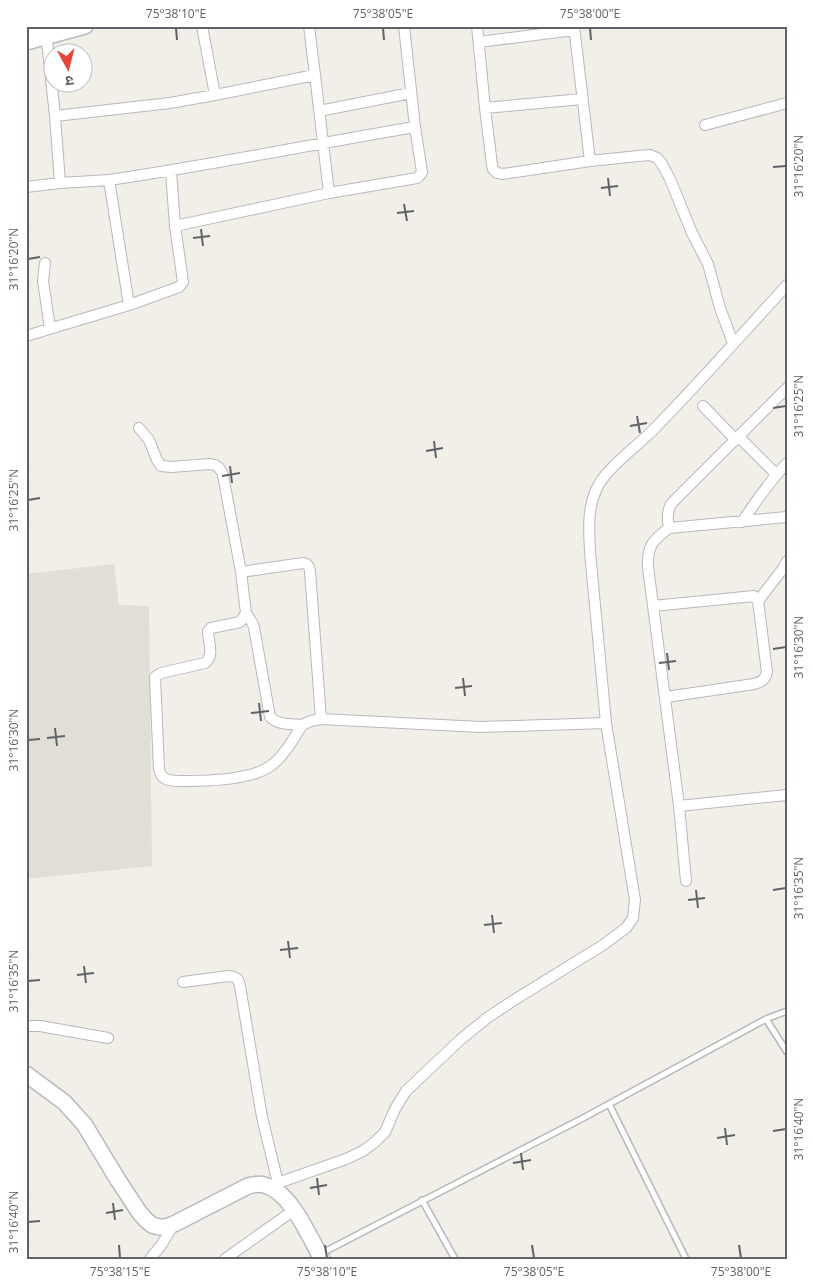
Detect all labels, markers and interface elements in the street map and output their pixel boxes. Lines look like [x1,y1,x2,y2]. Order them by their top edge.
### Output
text: 75°38'10"E [146,5,206,22]
text: 75°38'05"E [353,5,413,22]
text: 75°38'00"E [560,5,620,22]
north arrow [42,42,92,92]
text: उ [64,71,75,91]
text: 31°16'20"N [790,135,807,197]
text: 31°16'20"N [5,228,22,290]
text: 31°16'25"N [790,375,807,437]
text: 31°16'25"N [5,469,22,531]
text: 31°16'30"N [790,616,807,678]
text: 31°16'30"N [5,709,22,771]
text: 31°16'35"N [790,857,807,919]
text: 31°16'35"N [5,950,22,1012]
text: 31°16'40"N [790,1098,807,1160]
text: 31°16'40"N [5,1191,22,1253]
text: 75°38'15"E [90,1263,150,1280]
text: 75°38'10"E [297,1263,357,1280]
text: 75°38'05"E [504,1263,564,1280]
text: 75°38'00"E [711,1263,771,1280]

